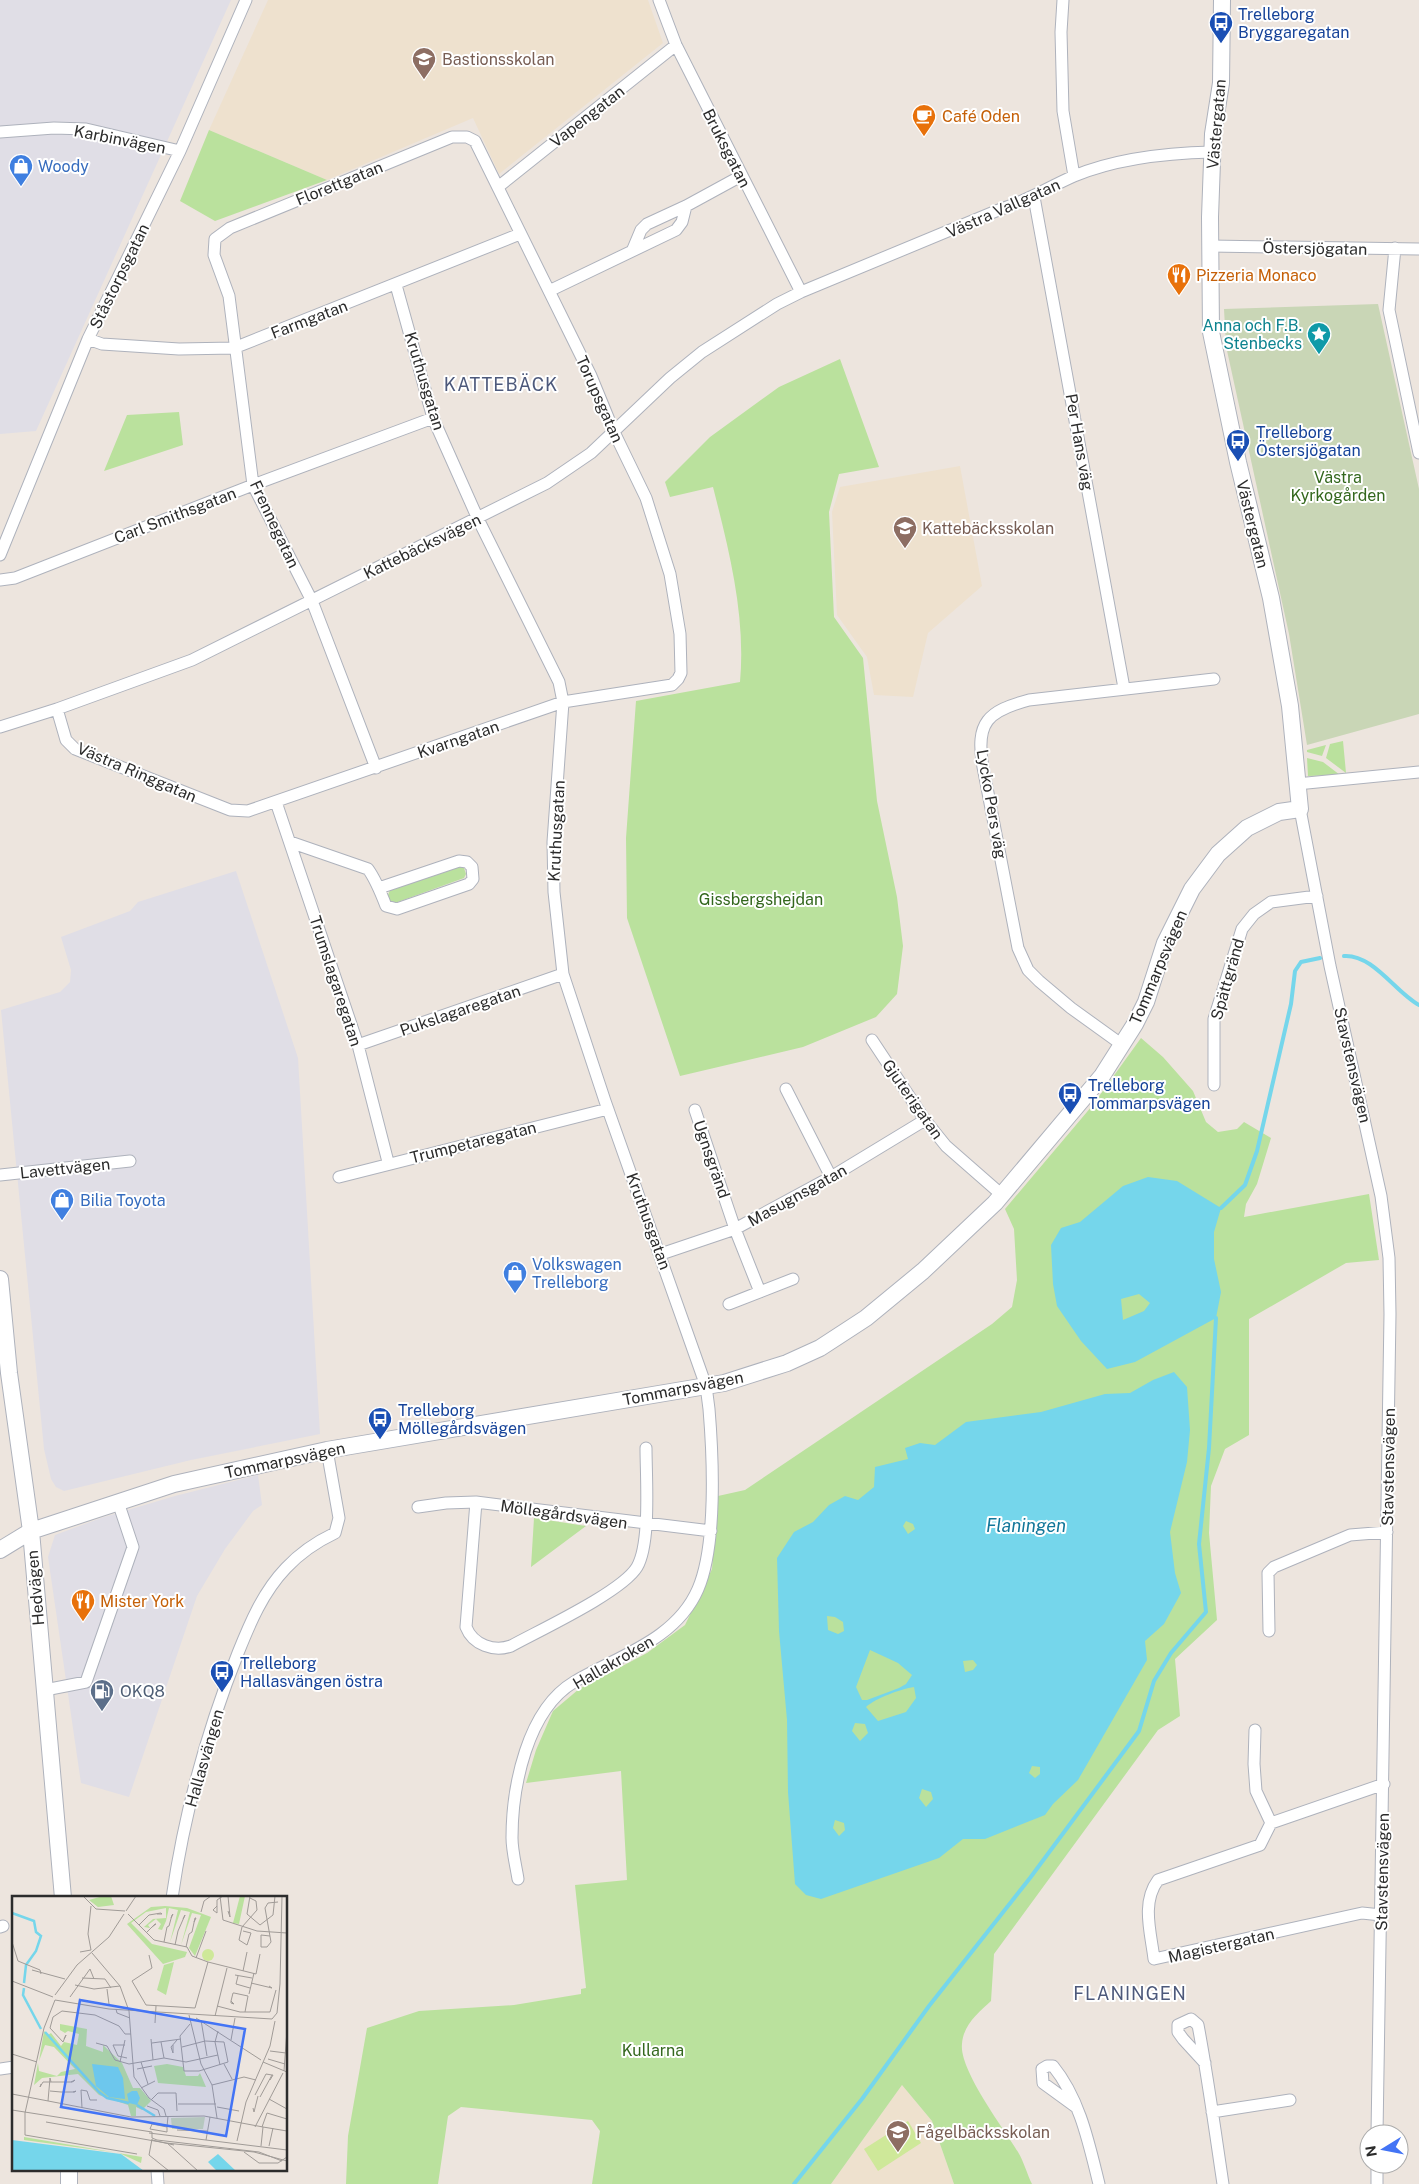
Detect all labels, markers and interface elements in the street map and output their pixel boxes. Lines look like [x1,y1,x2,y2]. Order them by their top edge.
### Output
place label: Trelleborg Bryggaregatan [1238,5,1349,42]
bus stop icon: Trelleborg Bryggaregatan [1208,10,1234,44]
school or university icon: Bastionsskolan [411,46,437,80]
place label: Bastionsskolan [442,50,554,69]
street label: Västergatan [1203,78,1230,170]
street label: Vapengatan [546,81,628,151]
cafe icon: Café Oden [911,103,937,137]
street label: Bruksgatan [699,106,754,191]
place label: Café Oden [942,107,1020,126]
street label: Karbinvägen [72,121,167,158]
shop icon: Woody [8,153,34,187]
place label: Woody [38,157,89,176]
street label: Florettgatan [293,157,385,210]
street label: Västra Vallgatan [943,175,1063,242]
street label: Ståstorpsgatan [86,221,153,332]
street label: Östersjögatan [1263,237,1367,259]
restaurant icon: Pizzeria Monaco [1166,262,1192,296]
place label: Pizzeria Monaco [1196,266,1317,285]
street label: Farmgatan [268,296,350,343]
place label: Anna och F.B. Stenbecks [1202,316,1302,353]
place icon: Anna och F.B. Stenbecks [1306,321,1332,355]
street label: Kruthusgatan [401,330,448,433]
street label: Torupsgatan [572,353,627,446]
district label: KATTEBÄCK [444,373,558,395]
street label: Per Hans väg [1062,392,1097,492]
place label: Trelleborg Östersjögatan [1256,423,1361,460]
bus stop icon: Trelleborg Östersjögatan [1225,428,1251,462]
park label: Västra Kyrkogården [1290,468,1386,505]
street label: Frennegatan [246,477,303,571]
street label: Västergatan [1232,478,1273,570]
street label: Carl Smithsgatan [111,483,239,547]
street label: Kattebäcksvägen [360,510,484,583]
school or university icon: Kattebäcksskolan [892,515,918,549]
place label: Kattebäcksskolan [922,519,1054,538]
street label: Kvarngatan [415,717,501,762]
street label: Västra Ringgatan [74,739,199,806]
street label: Lycko Pers väg [973,748,1010,860]
street label: Kruthusgatan [544,780,569,882]
park label: Gissbergshejdan [699,890,823,909]
street label: Tommarpsvägen [1126,907,1191,1027]
street label: Trumslagaregatan [305,913,366,1049]
street label: Spättgränd [1207,936,1248,1022]
street label: Pukslagaregatan [397,981,523,1040]
street label: Stavstensvägen [1330,1005,1375,1125]
street label: Gjuterigatan [878,1056,947,1143]
place label: Trelleborg Tommarpsvägen [1088,1076,1210,1113]
bus stop icon: Trelleborg Tommarpsvägen [1057,1081,1083,1115]
street label: Trumpetaregatan [408,1118,538,1167]
street label: Ugnsgränd [689,1118,734,1201]
street label: Lavettvägen [19,1154,111,1183]
street label: Masugnsgatan [745,1160,850,1230]
street label: Kruthusgatan [622,1170,675,1272]
shop icon: Bilia Toyota [49,1187,75,1221]
place label: Bilia Toyota [80,1191,166,1210]
place label: Volkswagen Trelleborg [532,1255,622,1292]
shop icon: Volkswagen Trelleborg [502,1260,528,1294]
street label: Tommarpsvägen [621,1367,745,1410]
place label: Trelleborg Möllegårdsvägen [398,1401,526,1438]
bus stop icon: Trelleborg Möllegårdsvägen [367,1406,393,1440]
street label: Stavstensvägen [1378,1408,1399,1526]
street label: Tommarpsvägen [223,1438,347,1483]
street label: Möllegårdsvägen [499,1496,629,1533]
water label: Flaningen [986,1515,1066,1536]
street label: Hedvägen [23,1550,48,1626]
restaurant icon: Mister York [70,1588,96,1622]
place label: Mister York [100,1592,184,1611]
street label: Hallakroken [569,1632,657,1693]
place label: Trelleborg Hallasvängen östra [240,1654,383,1691]
bus stop icon: Trelleborg Hallasvängen östra [209,1659,235,1693]
fuel station icon: OKQ8 [89,1678,115,1712]
place label: OKQ8 [120,1682,165,1701]
street label: Hallasvängen [181,1707,228,1809]
street label: Stavstensvägen [1372,1813,1393,1931]
inset map [12,1896,288,2172]
street label: Magistergatan [1166,1924,1276,1967]
district label: FLANINGEN [1073,1983,1187,2004]
park label: Kullarna [622,2041,684,2060]
school or university icon: Fågelbäcksskolan [885,2119,911,2153]
place label: Fågelbäcksskolan [916,2123,1050,2142]
north arrow [1359,2124,1409,2174]
text: N [1362,2144,1380,2158]

